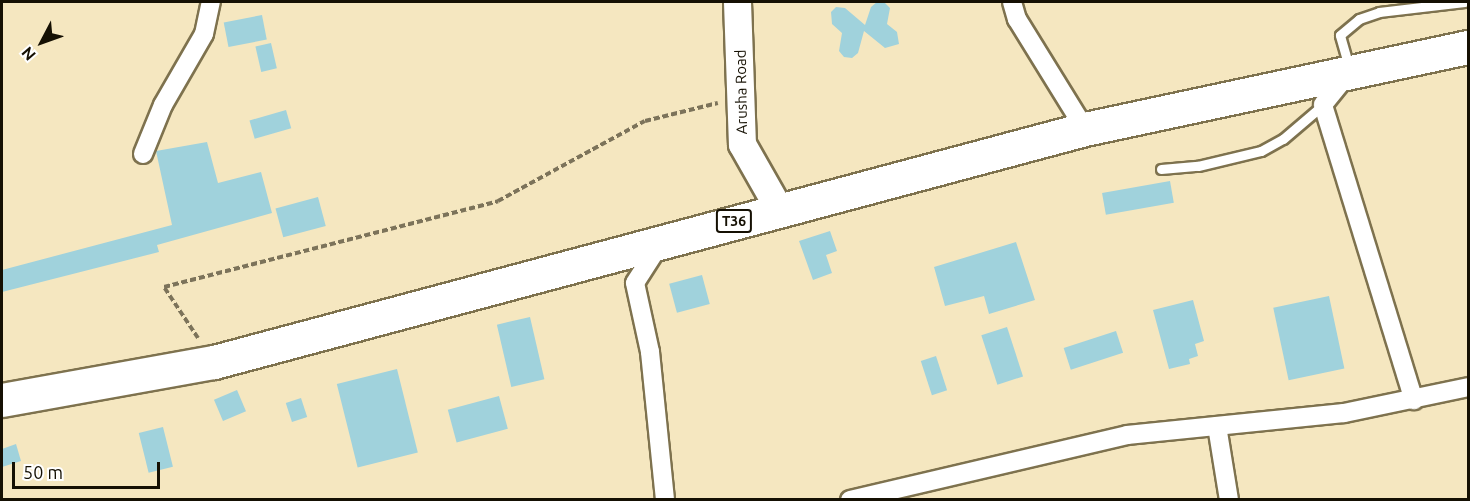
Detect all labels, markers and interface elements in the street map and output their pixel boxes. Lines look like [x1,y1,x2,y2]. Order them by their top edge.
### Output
north arrow [12,12,72,72]
text: N [18,43,39,64]
street label: Arusha Road [731,49,751,135]
road number: T36 [714,210,754,232]
scale bar [15,450,164,488]
text: 50 m [23,462,63,482]

